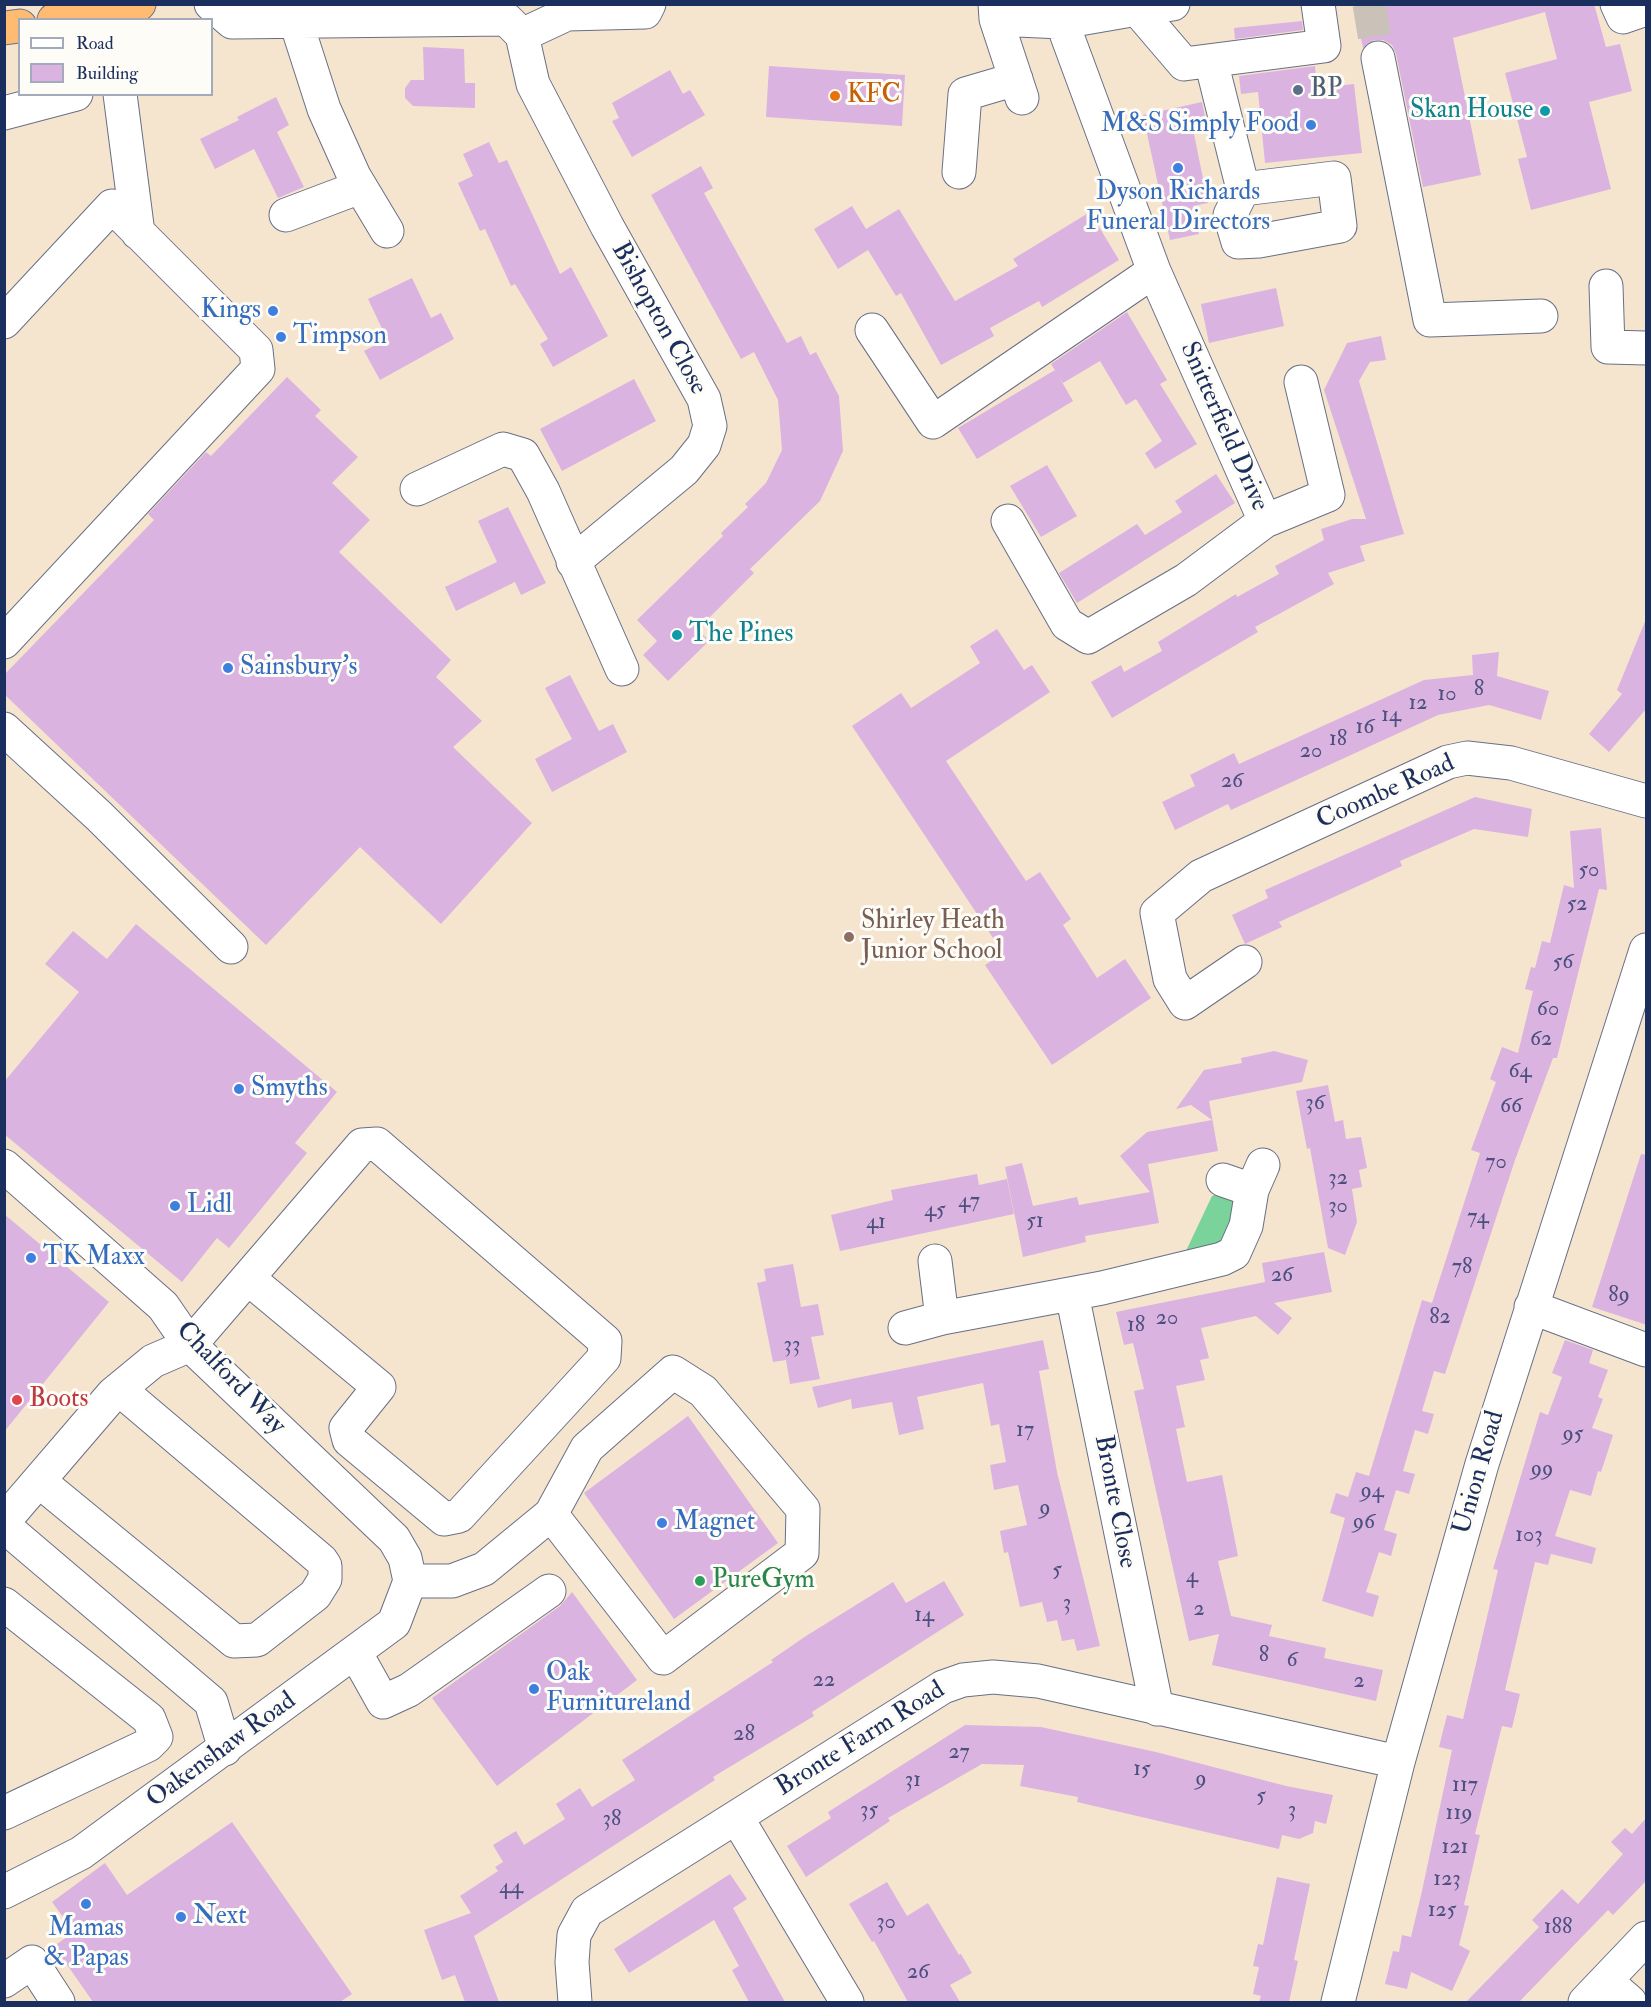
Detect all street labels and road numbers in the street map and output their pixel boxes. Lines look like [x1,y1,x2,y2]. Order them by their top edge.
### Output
street label: Bishopton Close [603,237,713,401]
street label: Snitterfield Drive [1172,338,1274,516]
street label: Coombe Road [1312,749,1460,837]
street label: Chalford Way [169,1316,291,1442]
street label: Union Road [1447,1408,1513,1538]
street label: Bronte Close [1086,1433,1142,1571]
street label: Bronte Farm Road [771,1676,951,1804]
street label: Oakenshaw Road [141,1686,303,1816]

